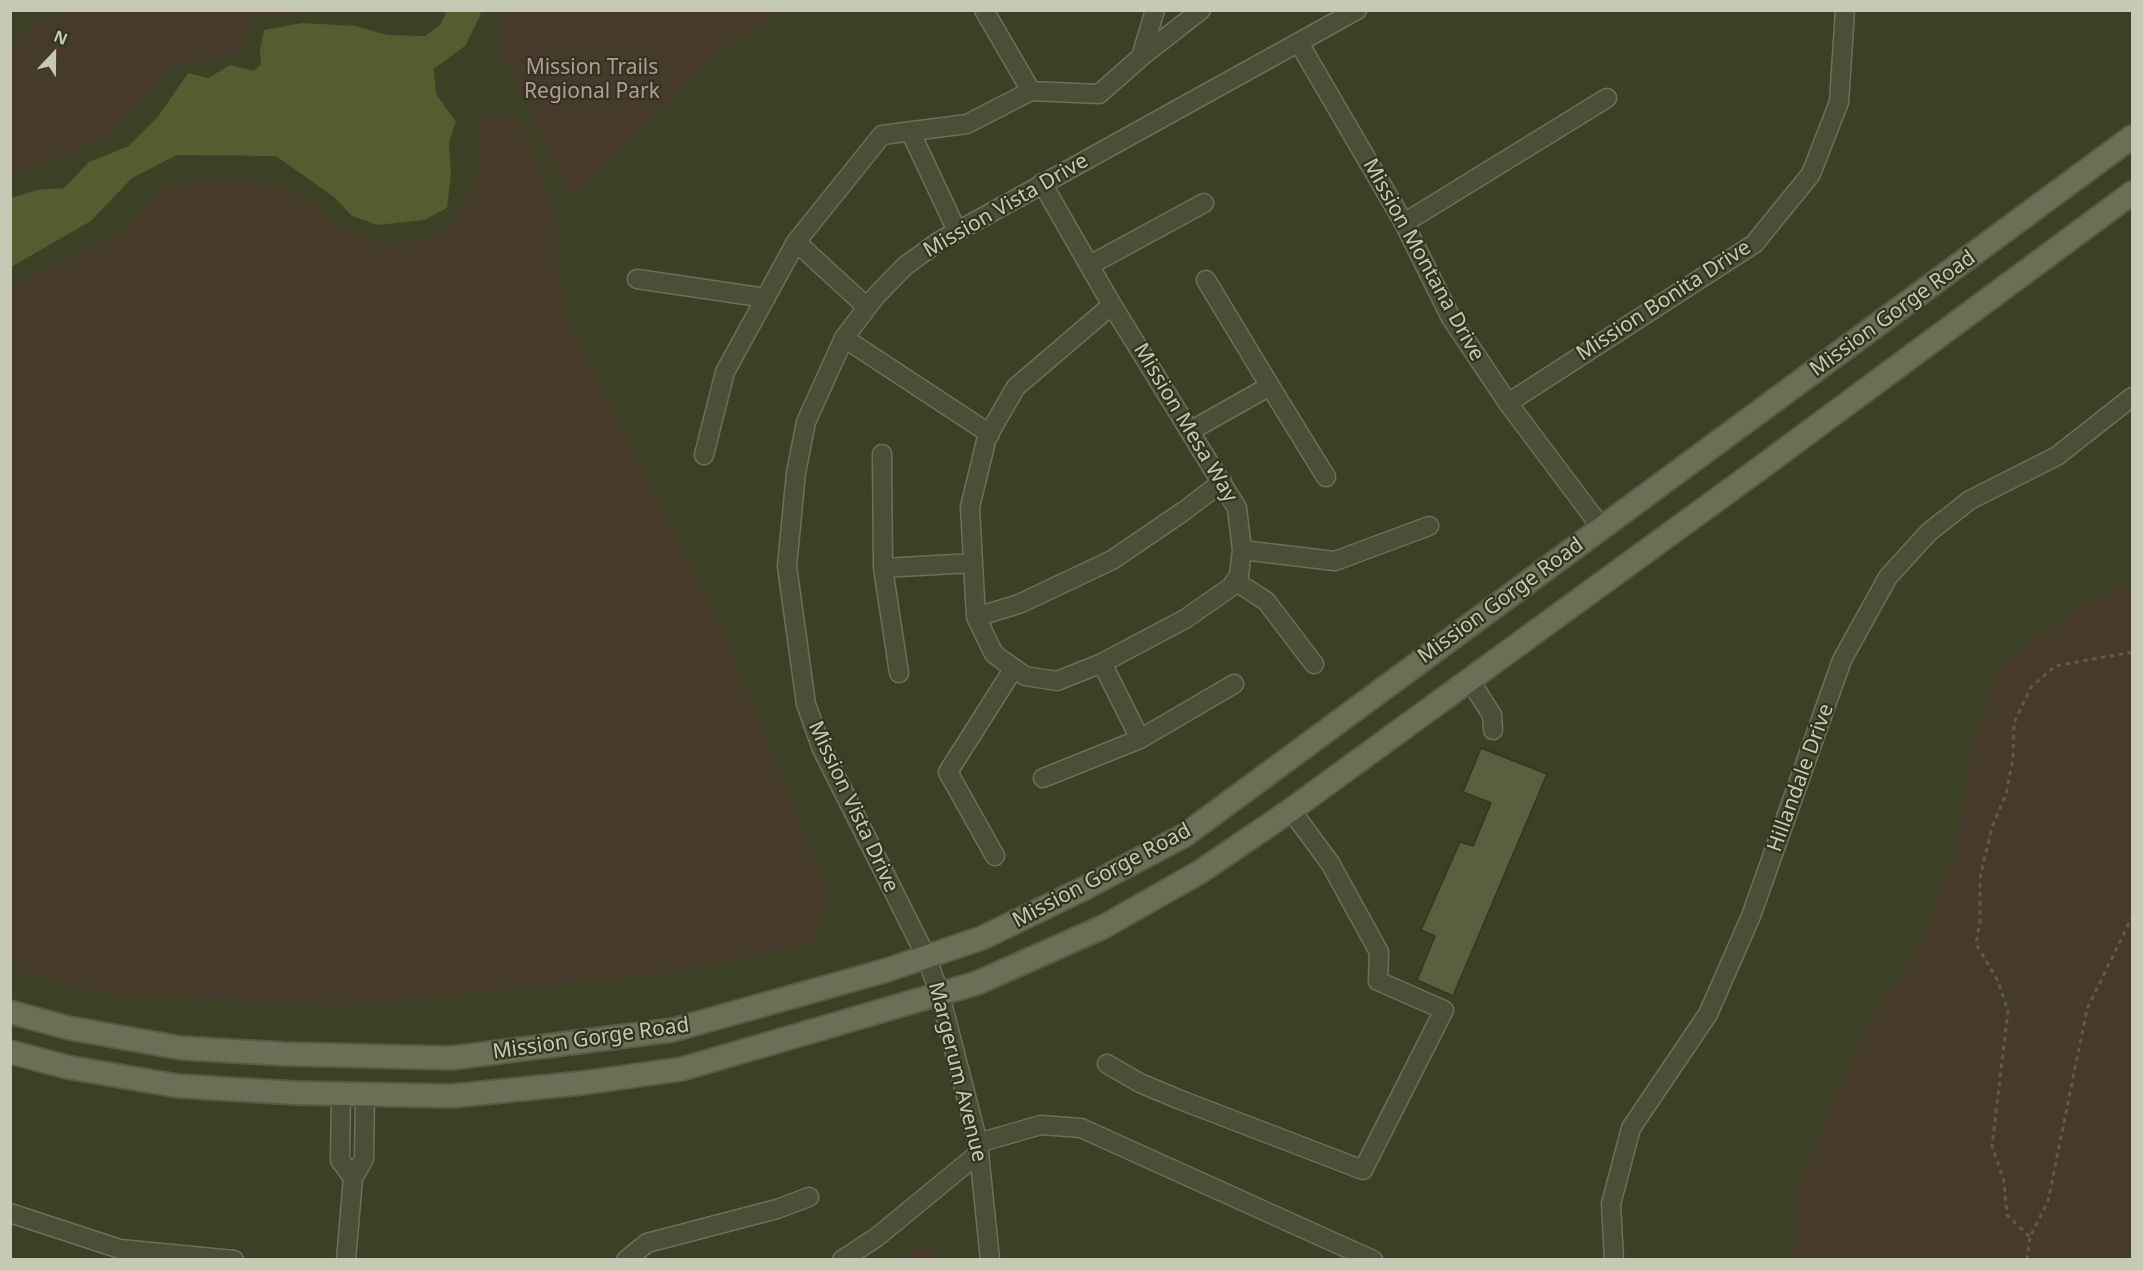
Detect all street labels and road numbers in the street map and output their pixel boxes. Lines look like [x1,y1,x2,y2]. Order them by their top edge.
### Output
street label: Mission Vista Drive [919,149,1093,263]
street label: Mission Montana Drive [1357,154,1489,366]
street label: Mission Bonita Drive [1572,235,1756,367]
street label: Mission Gorge Road [1805,246,1981,382]
street label: Mission Mesa Way [1128,339,1242,507]
street label: Mission Gorge Road [1413,533,1589,669]
street label: Hillandale Drive [1762,700,1840,856]
street label: Mission Vista Drive [802,717,904,897]
street label: Mission Gorge Road [1009,818,1195,934]
street label: Margerum Avenue [922,979,992,1165]
street label: Mission Gorge Road [491,1013,691,1065]

